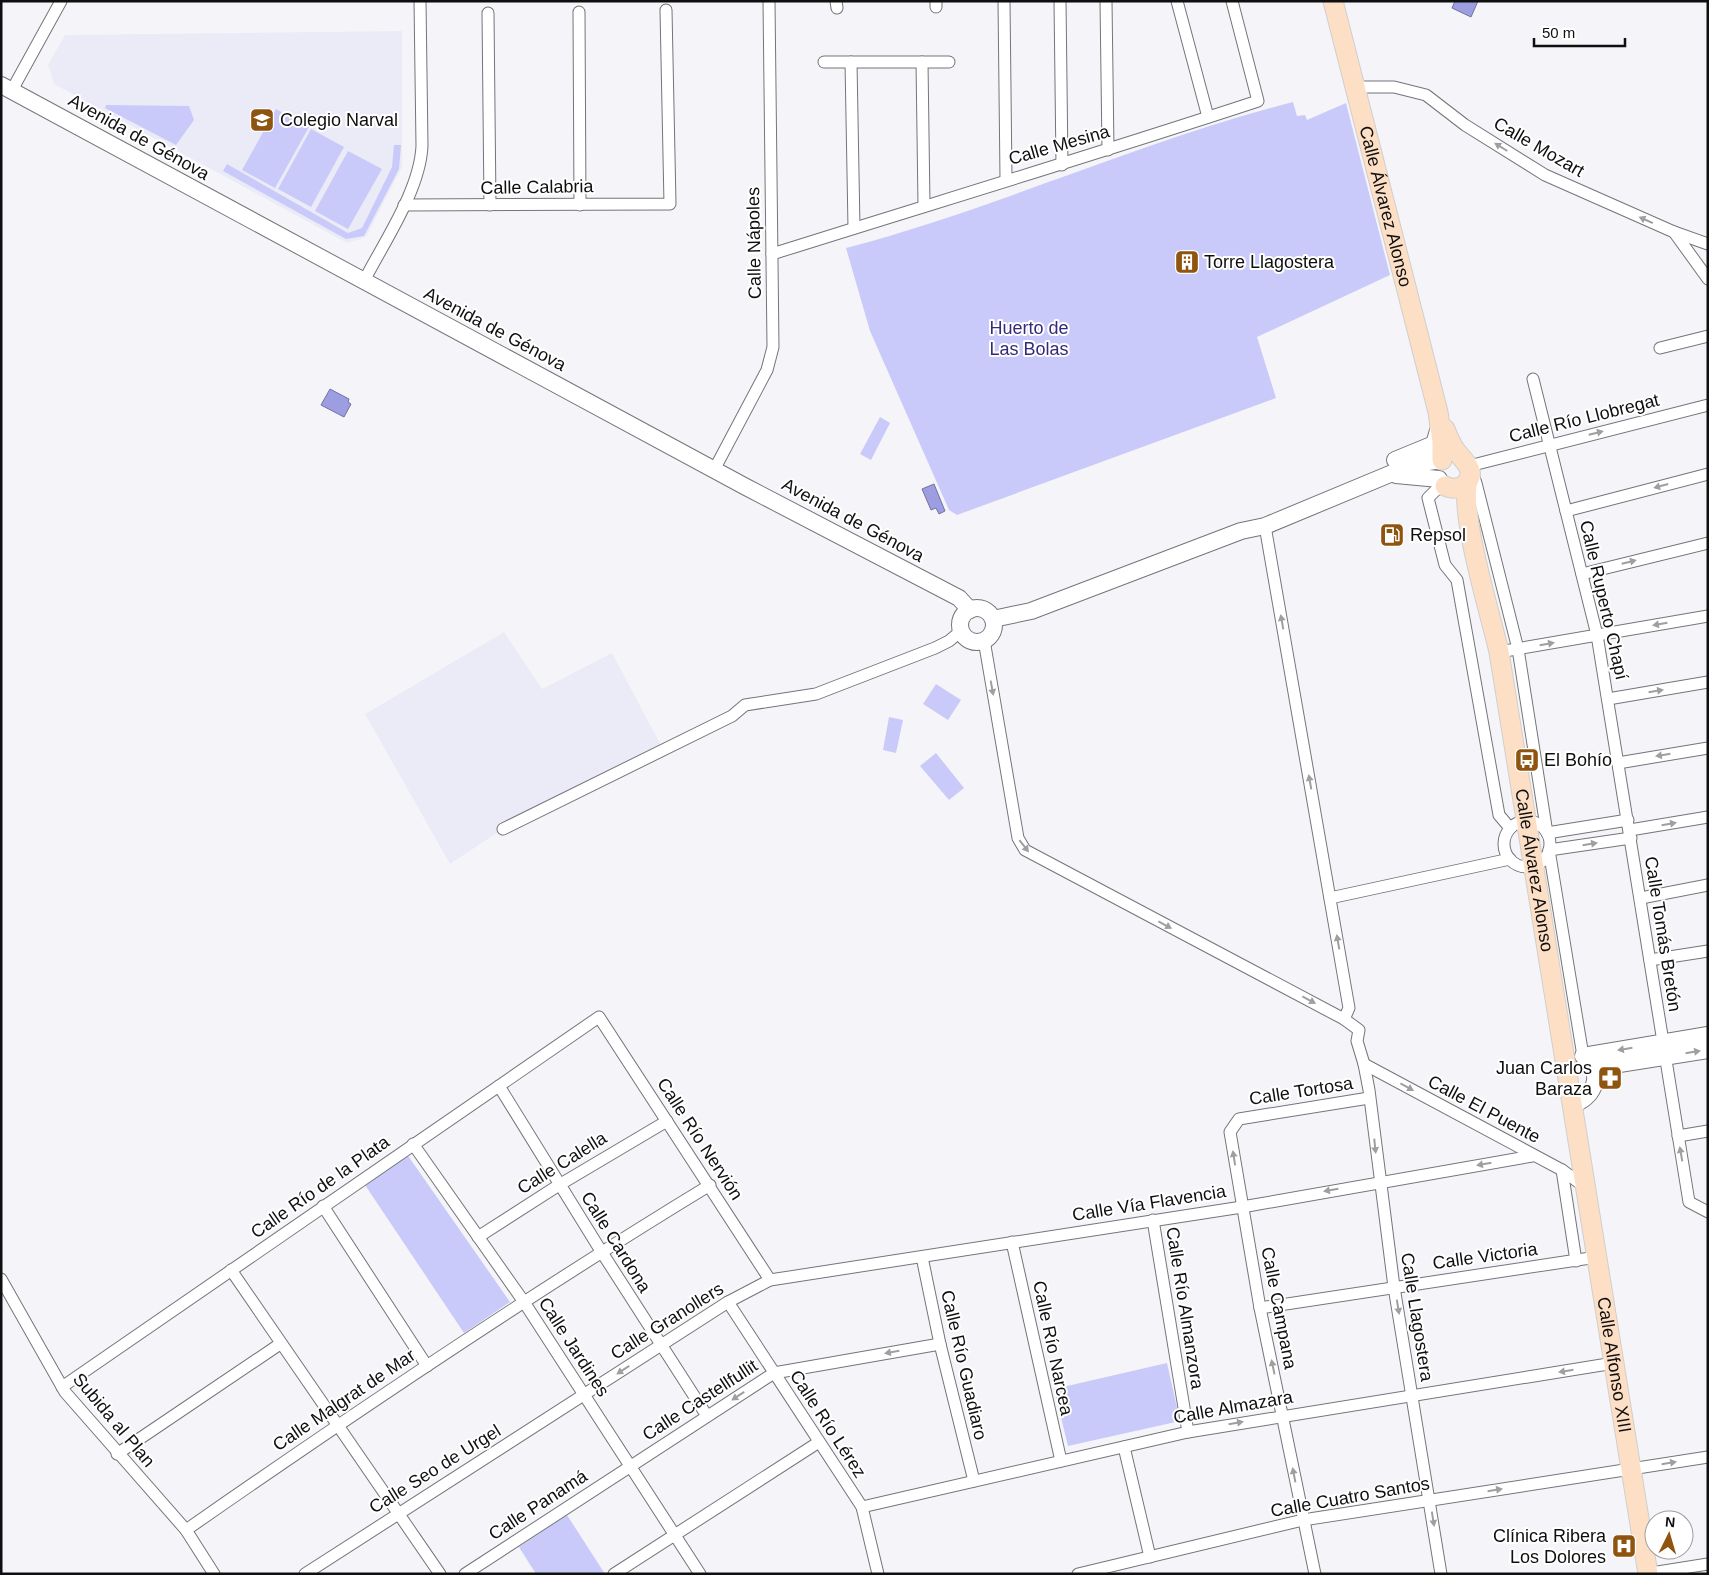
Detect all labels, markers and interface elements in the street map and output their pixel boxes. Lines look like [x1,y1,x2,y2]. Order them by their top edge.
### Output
scale bar [1534,15,1625,47]
text: 50 m [1542,24,1575,41]
street label: Avenida de Génova [65,90,214,184]
school or university icon: Colegio Narval [249,107,275,133]
place label: Colegio Narval [280,110,398,130]
street label: Calle Mozart [1490,113,1588,181]
street label: Calle Mesina [1006,121,1113,169]
street label: Calle Álvarez Alonso [1355,124,1416,289]
one-way arrow [1494,143,1508,152]
street label: Calle Calabria [480,176,595,198]
street label: Calle Nápoles [743,187,765,299]
one-way arrow [1639,216,1653,224]
building icon: Torre Llagostera [1174,249,1200,275]
place label: Torre Llagostera [1204,252,1335,272]
street label: Avenida de Génova [421,283,570,375]
park label: Huerto de Las Bolas [989,318,1069,359]
street label: Calle Río Llobregat [1507,390,1661,446]
one-way arrow [1589,429,1604,437]
street label: Avenida de Génova [779,474,928,566]
one-way arrow [1653,482,1668,490]
street label: Calle Ruperto Chapí [1576,518,1632,682]
fuel station icon: Repsol [1379,522,1405,548]
place label: Repsol [1410,525,1466,545]
one-way arrow [1622,558,1637,566]
one-way arrow [1278,614,1286,630]
one-way arrow [1651,621,1667,629]
one-way arrow [1540,639,1556,647]
one-way arrow [989,681,997,697]
one-way arrow [1648,686,1664,694]
bus stop icon: El Bohío [1514,747,1540,773]
place label: El Bohío [1544,750,1612,770]
one-way arrow [1655,752,1671,760]
one-way arrow [1305,774,1313,790]
street label: Calle Álvarez Alonso [1511,787,1557,953]
one-way arrow [1661,819,1677,827]
one-way arrow [1018,840,1029,853]
one-way arrow [1582,840,1598,848]
street label: Calle Tomás Bretón [1641,855,1685,1013]
one-way arrow [1158,920,1172,929]
one-way arrow [1333,934,1341,950]
one-way arrow [1302,996,1316,1004]
one-way arrow [1617,1045,1633,1053]
one-way arrow [1686,1047,1702,1055]
place label: Juan Carlos Baraza [1496,1058,1593,1099]
pharmacy icon: Juan Carlos Baraza [1597,1065,1623,1091]
street label: Calle El Puente [1425,1071,1543,1147]
street label: Calle Tortosa [1248,1073,1355,1109]
street label: Calle Río Nervión [653,1074,747,1204]
one-way arrow [1401,1083,1414,1092]
street label: Calle Calella [514,1127,611,1198]
street label: Calle Río de la Plata [247,1131,394,1242]
one-way arrow [1371,1138,1379,1154]
one-way arrow [1677,1146,1685,1162]
one-way arrow [1230,1150,1238,1166]
one-way arrow [1476,1160,1492,1168]
street label: Calle Vía Flavencia [1071,1181,1228,1225]
one-way arrow [1322,1187,1338,1195]
street label: Calle Cardona [577,1188,655,1297]
street label: Calle Río Almanzora [1162,1225,1208,1392]
street label: Calle Victoria [1431,1239,1540,1273]
street label: Calle Campana [1257,1245,1301,1372]
street label: Calle Llagostera [1397,1251,1437,1384]
street label: Calle Granollers [607,1278,727,1364]
street label: Calle Río Narcea [1029,1279,1077,1418]
street label: Calle Río Guadiaro [937,1288,991,1442]
street label: Calle Jardines [535,1294,613,1400]
street label: Calle Alfonso XIII [1593,1296,1635,1434]
one-way arrow [1394,1299,1402,1315]
street label: Calle Malgrat de Mar [269,1345,419,1455]
one-way arrow [884,1349,900,1357]
street label: Calle Castellfullit [639,1355,761,1445]
one-way arrow [1269,1360,1277,1375]
one-way arrow [616,1365,630,1375]
street label: Calle Río Lérez [786,1367,870,1481]
one-way arrow [1558,1367,1574,1375]
street label: Subida al Plan [69,1369,159,1471]
street label: Calle Almazara [1172,1386,1295,1427]
one-way arrow [731,1391,745,1401]
one-way arrow [1228,1419,1244,1427]
street label: Calle Seo de Urgel [366,1420,504,1518]
one-way arrow [1662,1459,1678,1467]
street label: Calle Panamá [485,1465,592,1544]
one-way arrow [1290,1466,1298,1482]
street label: Calle Cuatro Santos [1269,1473,1431,1521]
one-way arrow [1488,1486,1504,1494]
north arrow [1644,1510,1694,1560]
one-way arrow [1429,1511,1437,1527]
text: N [1664,1514,1676,1530]
place label: Clínica Ribera Los Dolores [1493,1526,1607,1567]
hospital icon: Clínica Ribera Los Dolores [1611,1533,1637,1559]

